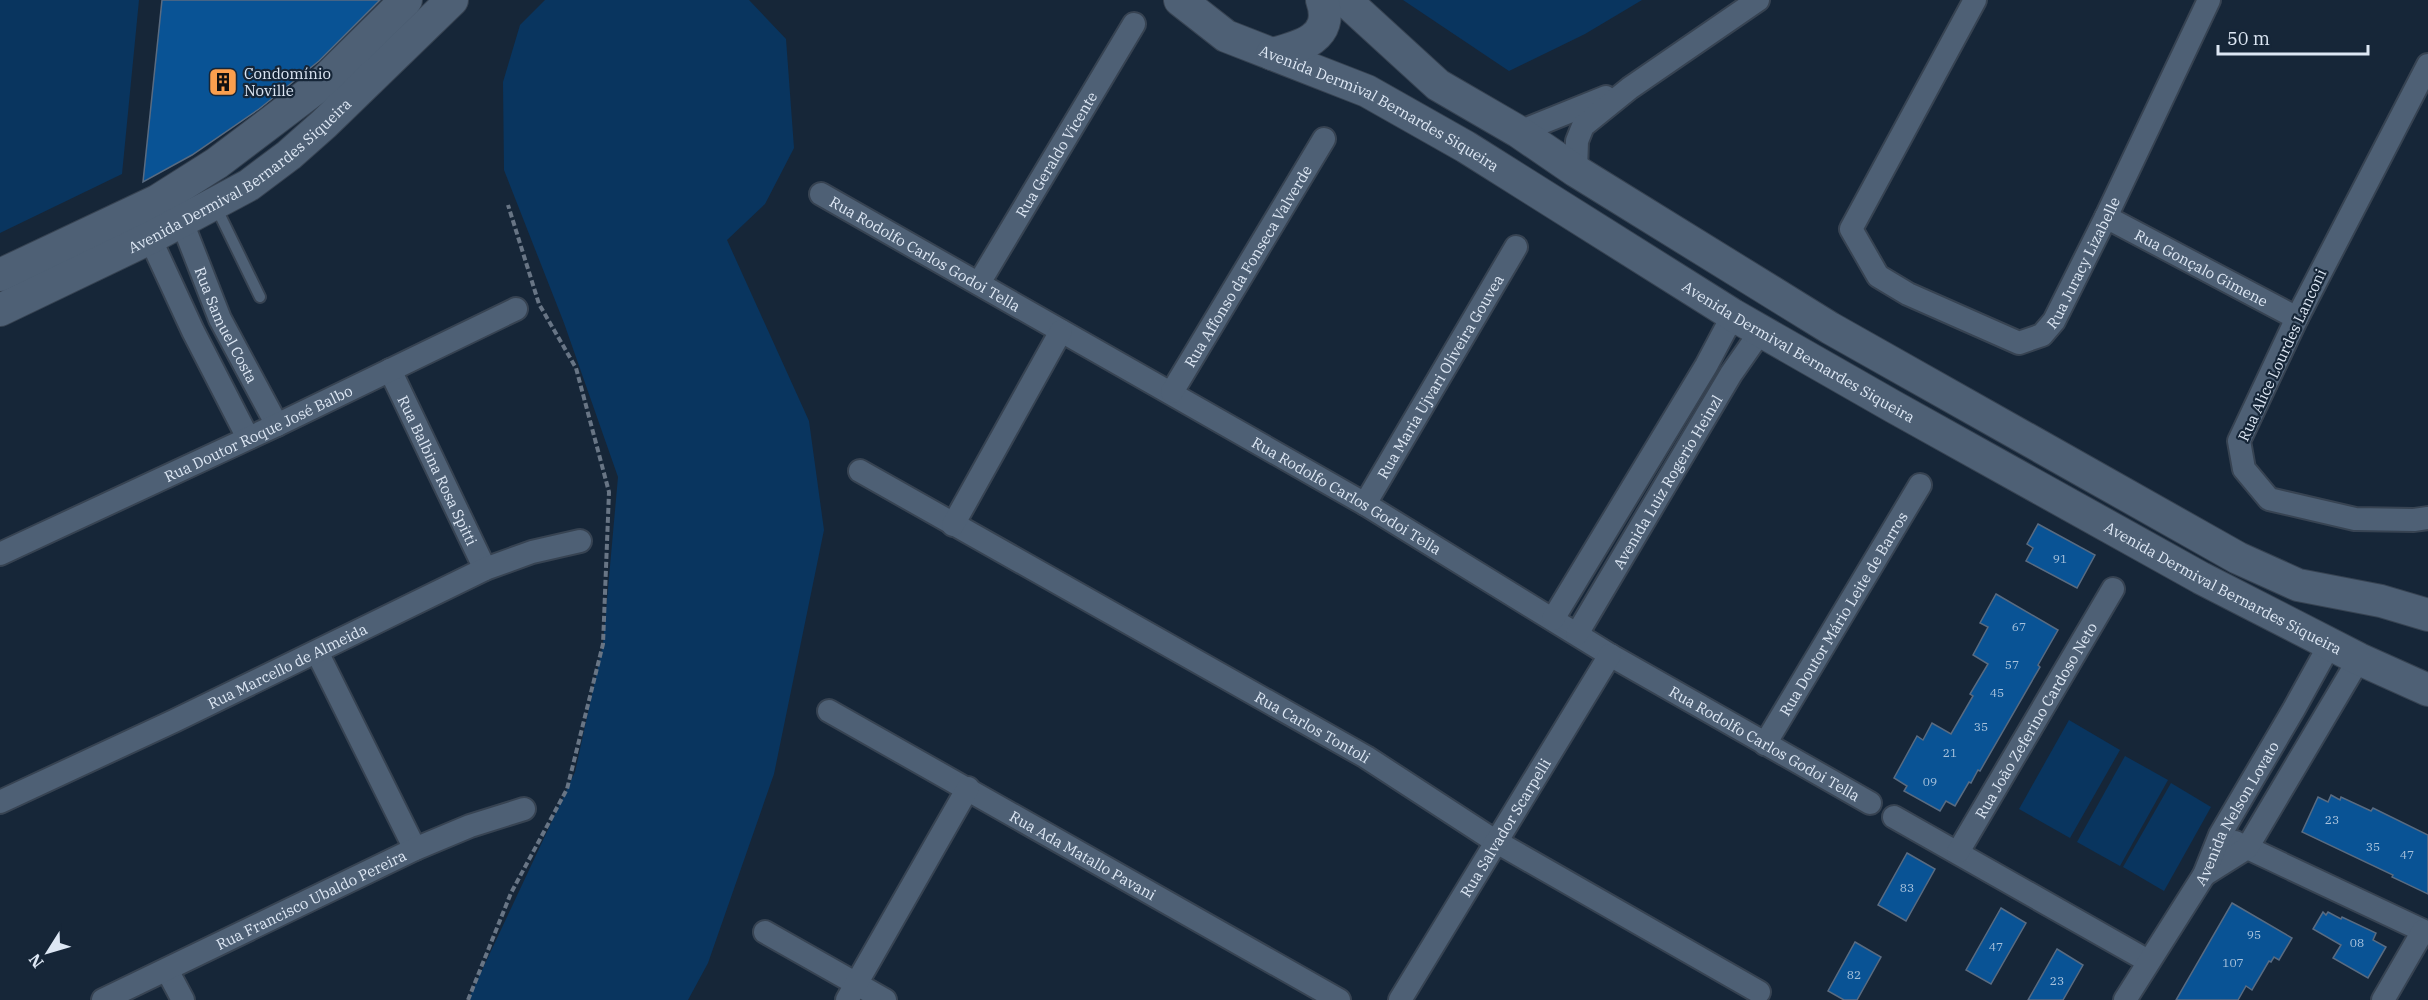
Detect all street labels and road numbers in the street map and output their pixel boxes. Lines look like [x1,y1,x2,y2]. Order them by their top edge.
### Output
street label: Avenida Dermival Bernardes Siqueira [1257,40,1503,175]
street label: Rua Geraldo Vicente [1011,88,1101,221]
street label: Avenida Dermival Bernardes Siqueira [125,94,355,257]
street label: Rua Affonso da Fonseca Valverde [1180,161,1316,371]
street label: Rua Rodolfo Carlos Godoi Tella [827,192,1024,315]
street label: Rua Juracy Lizabelle [2042,194,2124,333]
street label: Rua Gonçalo Gimene [2132,225,2271,310]
street label: Rua Samuel Costa [191,264,262,386]
street label: Rua Alice Lourdes Lanconi [2234,266,2330,444]
street label: Rua Maria Ujvari Oliveira Gouvea [1373,271,1507,482]
street label: Avenida Dermival Bernardes Siqueira [1679,276,1918,426]
street label: Rua Doutor Roque José Balbo [161,380,355,486]
street label: Avenida Luiz Rogerio Heinzl [1608,391,1726,572]
street label: Rua Balbina Rosa Spitti [394,392,482,549]
street label: Rua Rodolfo Carlos Godoi Tella [1249,432,1445,558]
street label: Rua Doutor Mário Leite de Barros [1775,508,1911,719]
street label: Avenida Dermival Bernardes Siqueira [2101,517,2345,658]
street label: Rua Marcello de Almeida [204,619,370,713]
street label: Rua João Zeferino Cardoso Neto [1970,619,2101,822]
street label: Rua Rodolfo Carlos Godoi Tella [1666,681,1864,805]
street label: Rua Carlos Tontoli [1252,687,1374,767]
street label: Avenida Nelson Lovato [2190,737,2283,889]
street label: Rua Salvador Scarpelli [1456,754,1555,900]
street label: Rua Ada Matallo Pavani [1007,806,1160,904]
street label: Rua Francisco Ubaldo Pereira [213,845,409,953]

